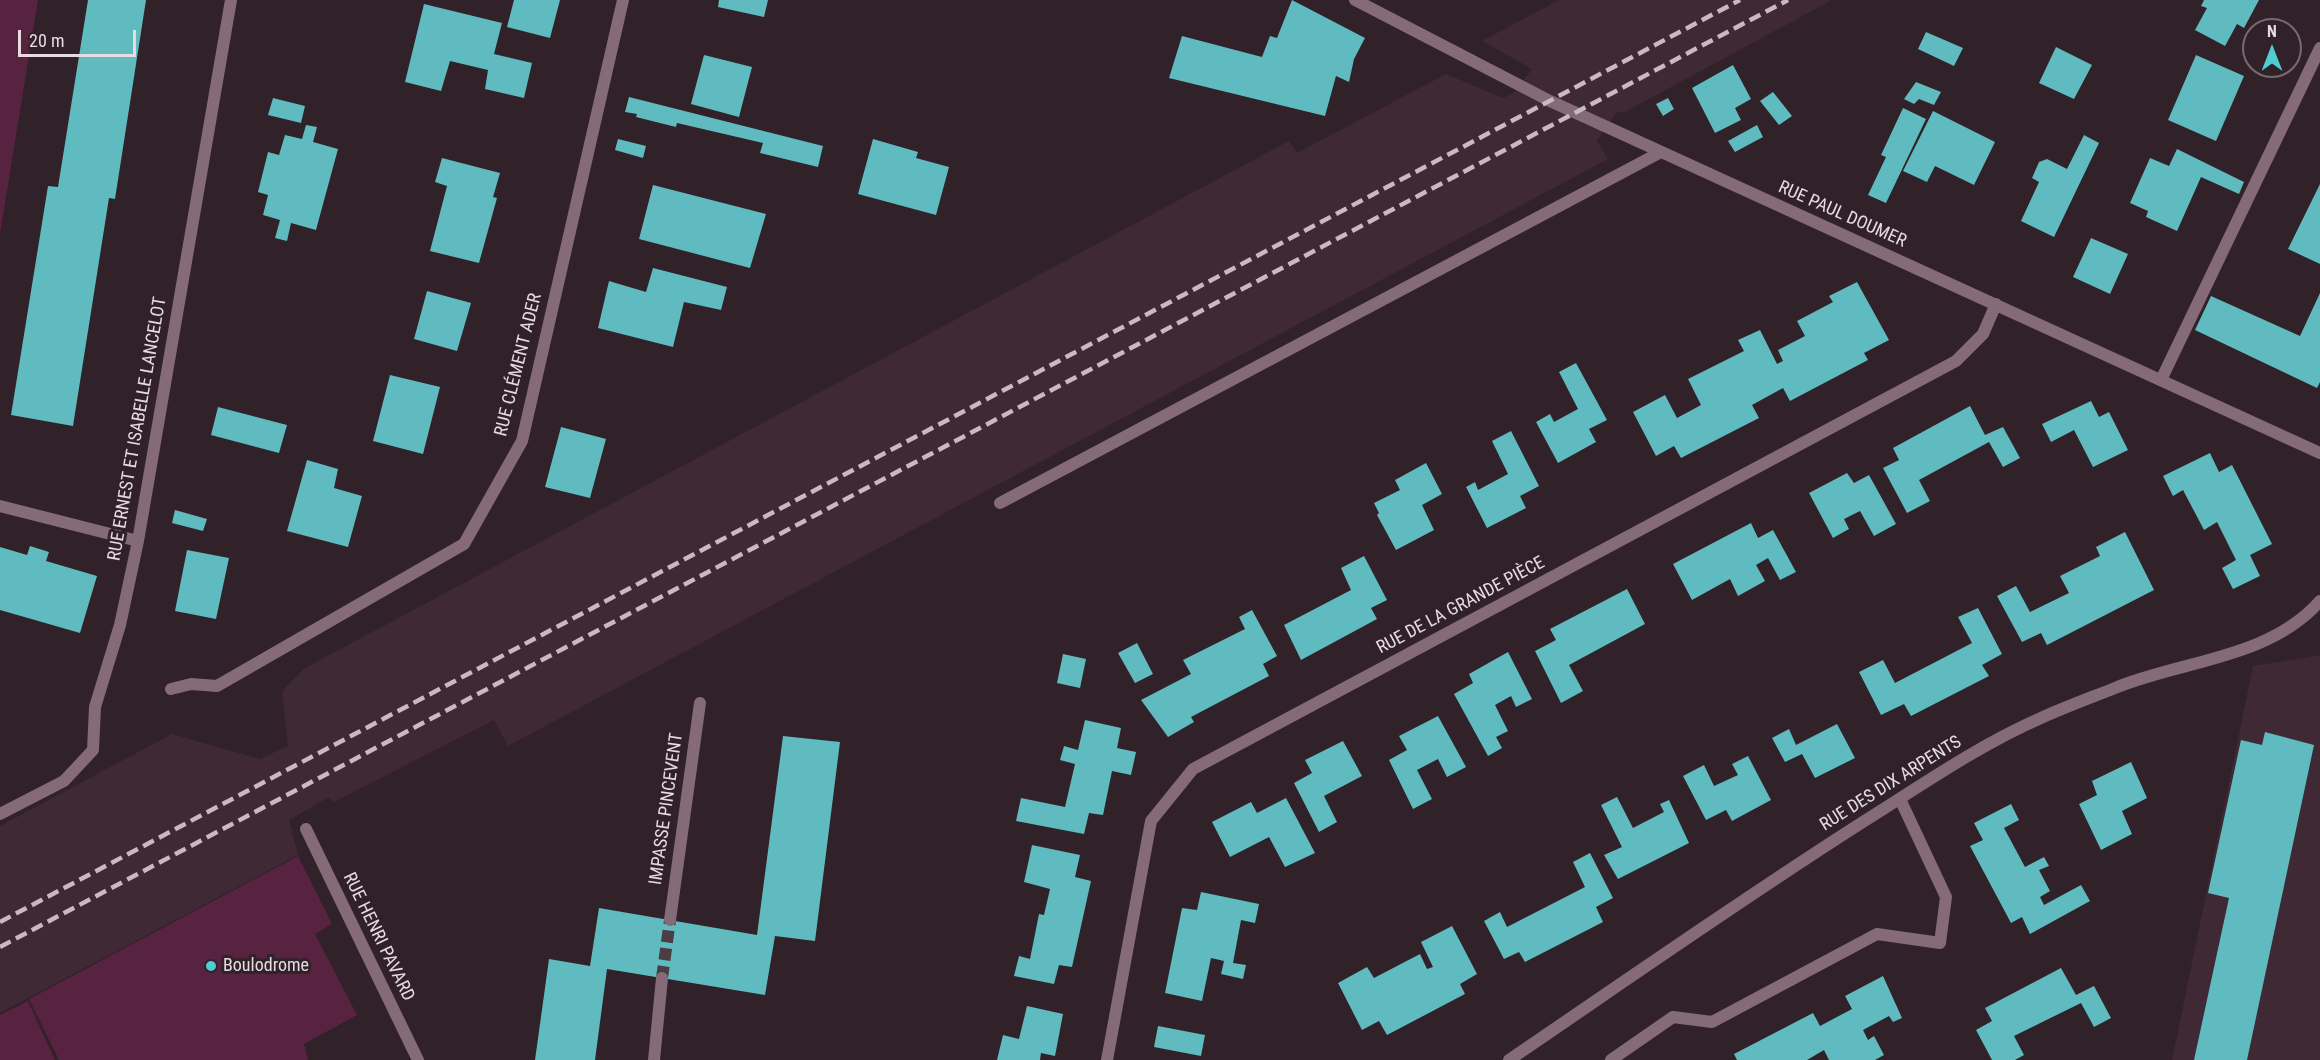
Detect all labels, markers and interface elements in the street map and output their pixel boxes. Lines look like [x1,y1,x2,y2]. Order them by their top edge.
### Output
scale bar [21,18,140,56]
north arrow [2242,18,2302,78]
text: N [2267,22,2277,41]
text: 20 m [29,30,64,51]
street label: RUE PAUL DOUMER [1775,177,1909,253]
street label: RUE CLÉMENT ADER [491,291,547,439]
street label: RUE ERNEST ET ISABELLE LANCELOT [104,295,172,563]
street label: RUE DE LA GRANDE PIÈCE [1373,553,1549,659]
street label: IMPASSE PINCEVENT [646,732,688,886]
street label: RUE DES DIX ARPENTS [1816,732,1966,836]
street label: RUE HENRI PAVARD [338,869,418,1005]
place label: Boulodrome [223,955,309,977]
marker: Boulodrome [204,959,218,973]

